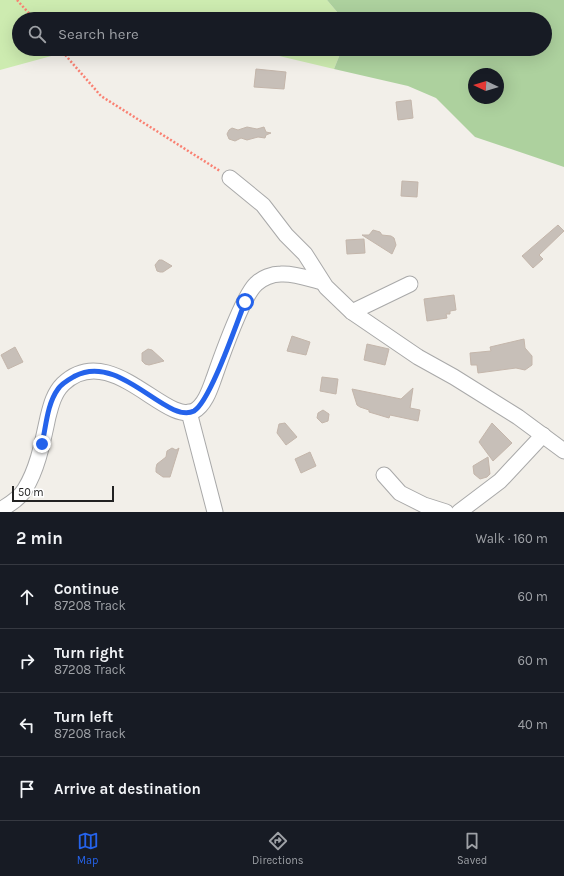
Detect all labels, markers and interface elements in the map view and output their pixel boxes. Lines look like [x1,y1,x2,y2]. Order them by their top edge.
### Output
search box [12,12,552,56]
icon: search [26,23,48,45]
text: Search here [58,25,139,43]
north arrow [468,68,504,104]
route start [236,293,254,311]
route end [33,435,51,453]
scale bar [12,484,114,503]
text: 50 m [18,486,44,499]
text: 2 min [16,528,63,548]
text: Walk · 160 m [475,531,548,546]
text: Continue [54,580,119,598]
icon: ahead [16,586,38,608]
text: 60 m [518,589,548,604]
text: 87208 Track [54,598,126,613]
text: Turn right [54,644,124,662]
icon: right [16,650,38,672]
text: 60 m [518,653,548,668]
text: 87208 Track [54,662,126,677]
text: Turn left [54,708,113,726]
icon: left [16,714,38,736]
text: 40 m [518,717,548,732]
text: 87208 Track [54,726,126,741]
icon: arrive [16,778,38,800]
text: Arrive at destination [54,780,201,798]
tab: Map [77,830,99,867]
tab: Directions [252,830,304,867]
tab: Saved [457,830,487,867]

